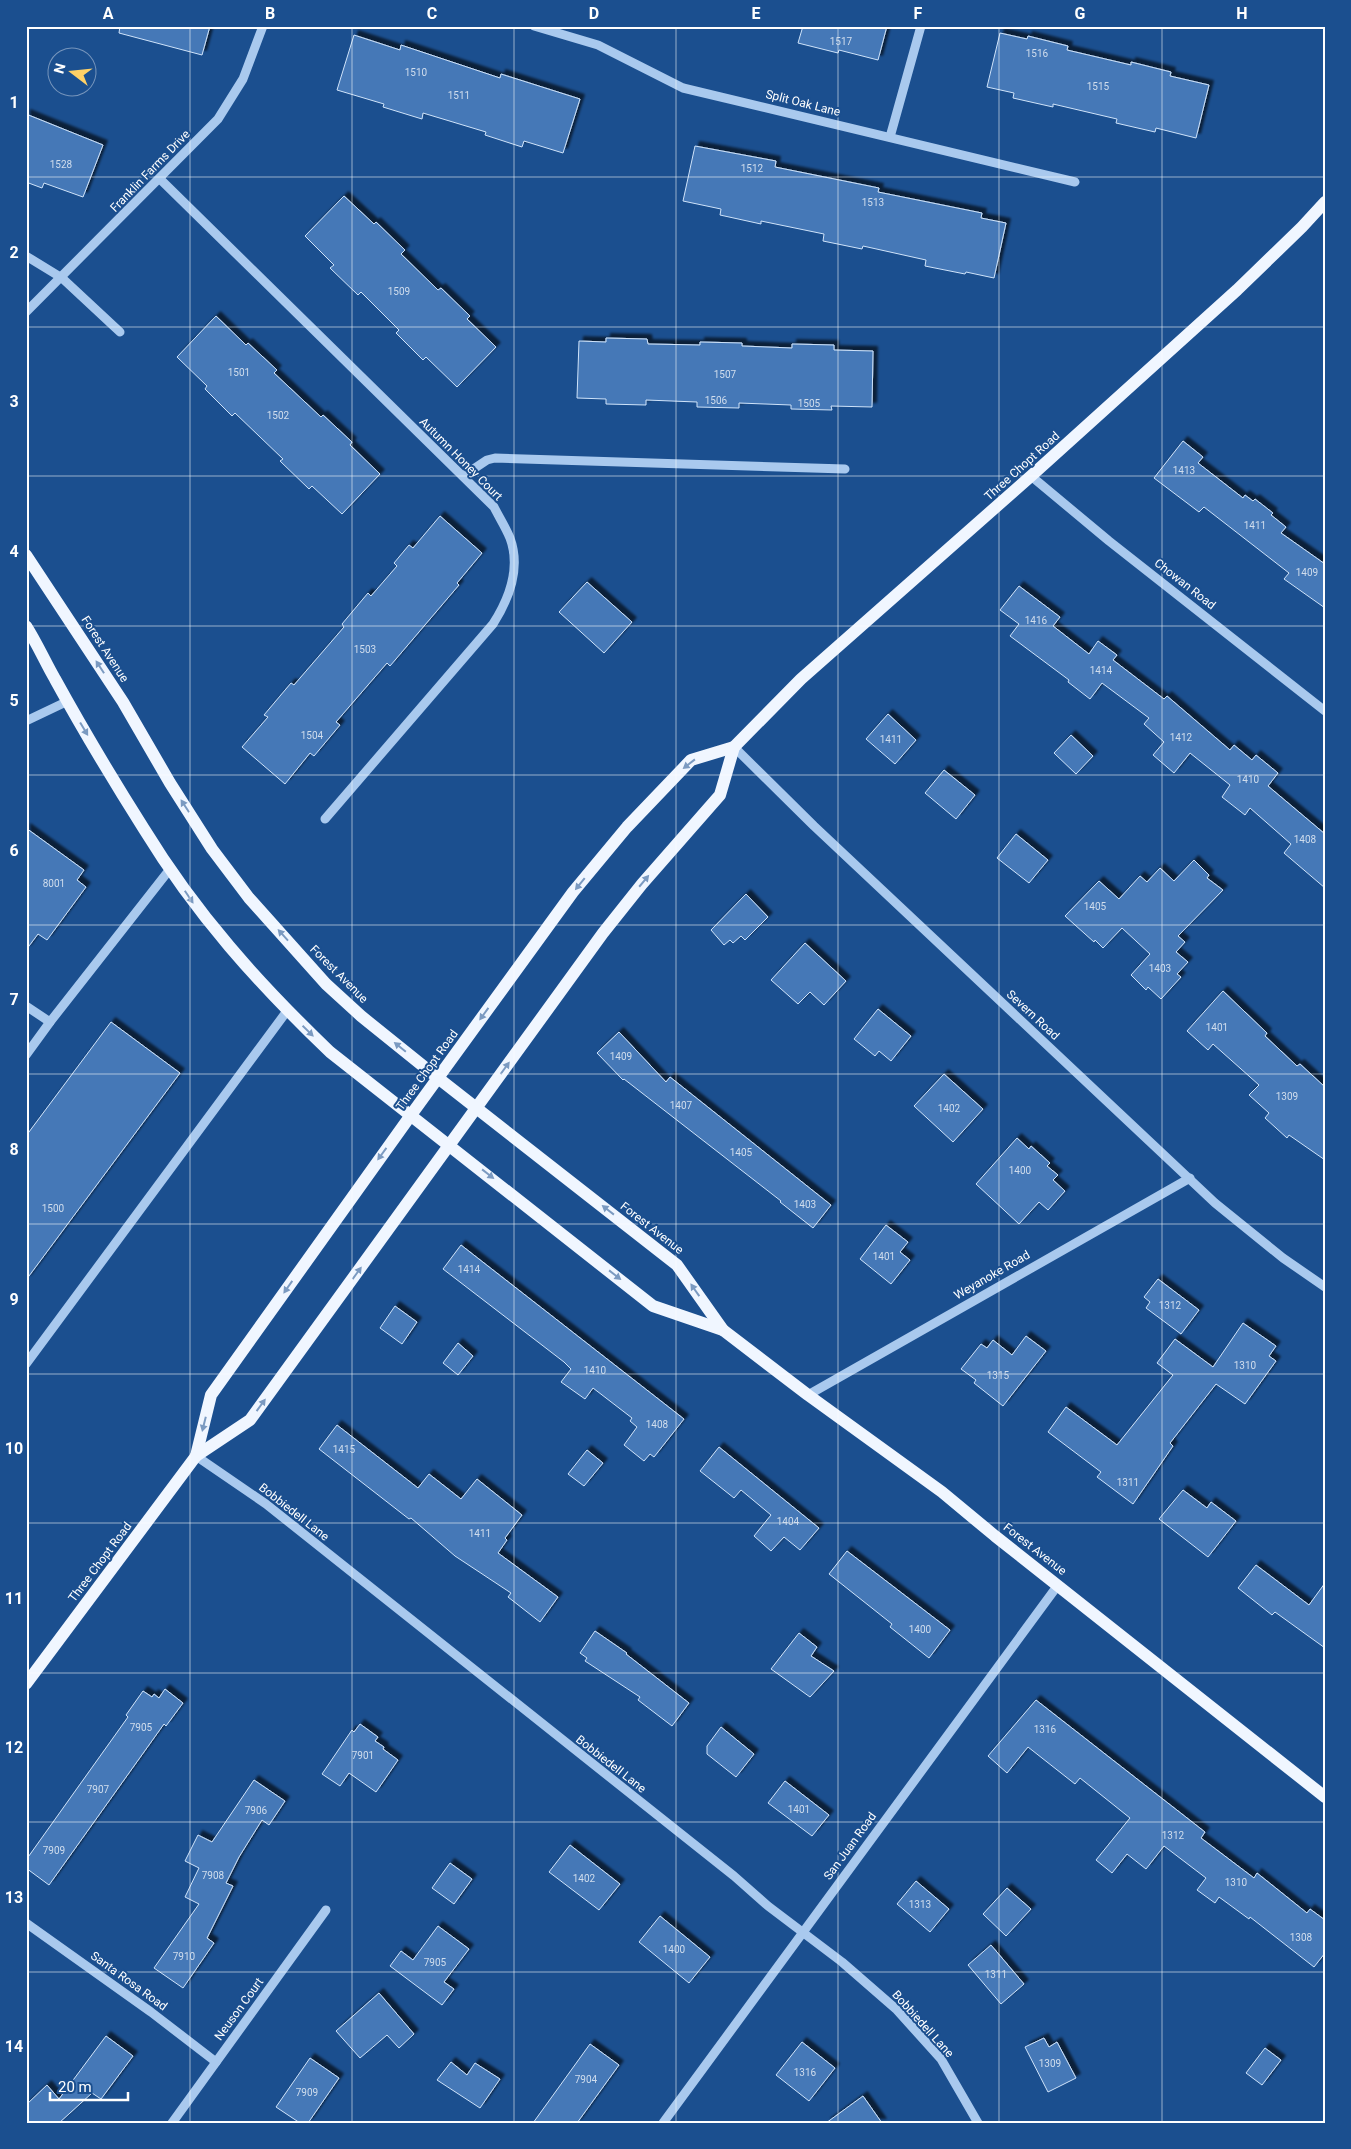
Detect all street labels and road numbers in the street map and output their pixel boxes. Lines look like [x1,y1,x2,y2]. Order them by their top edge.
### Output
street label: Split Oak Lane [764,87,842,119]
street label: Franklin Farms Drive [107,127,193,215]
street label: Autumn Honey Court [417,415,505,503]
street label: Three Chopt Road [982,429,1062,503]
street label: Chowan Road [1152,556,1218,612]
street label: Forest Avenue [78,613,132,685]
street label: Forest Avenue [307,942,371,1006]
street label: Severn Road [1004,987,1062,1043]
street label: Three Chopt Road [393,1027,461,1113]
street label: Forest Avenue [618,1199,686,1257]
street label: Weyanoke Road [952,1248,1032,1302]
street label: Bobbiedell Lane [256,1480,332,1544]
street label: Three Chopt Road [66,1520,134,1604]
street label: Forest Avenue [1001,1520,1069,1578]
street label: Bobbiedell Lane [573,1732,649,1796]
street label: San Juan Road [821,1809,879,1883]
street label: Santa Rosa Road [88,1949,170,2013]
street label: Neuson Court [212,1975,266,2043]
street label: Bobbiedell Lane [889,1988,957,2060]

